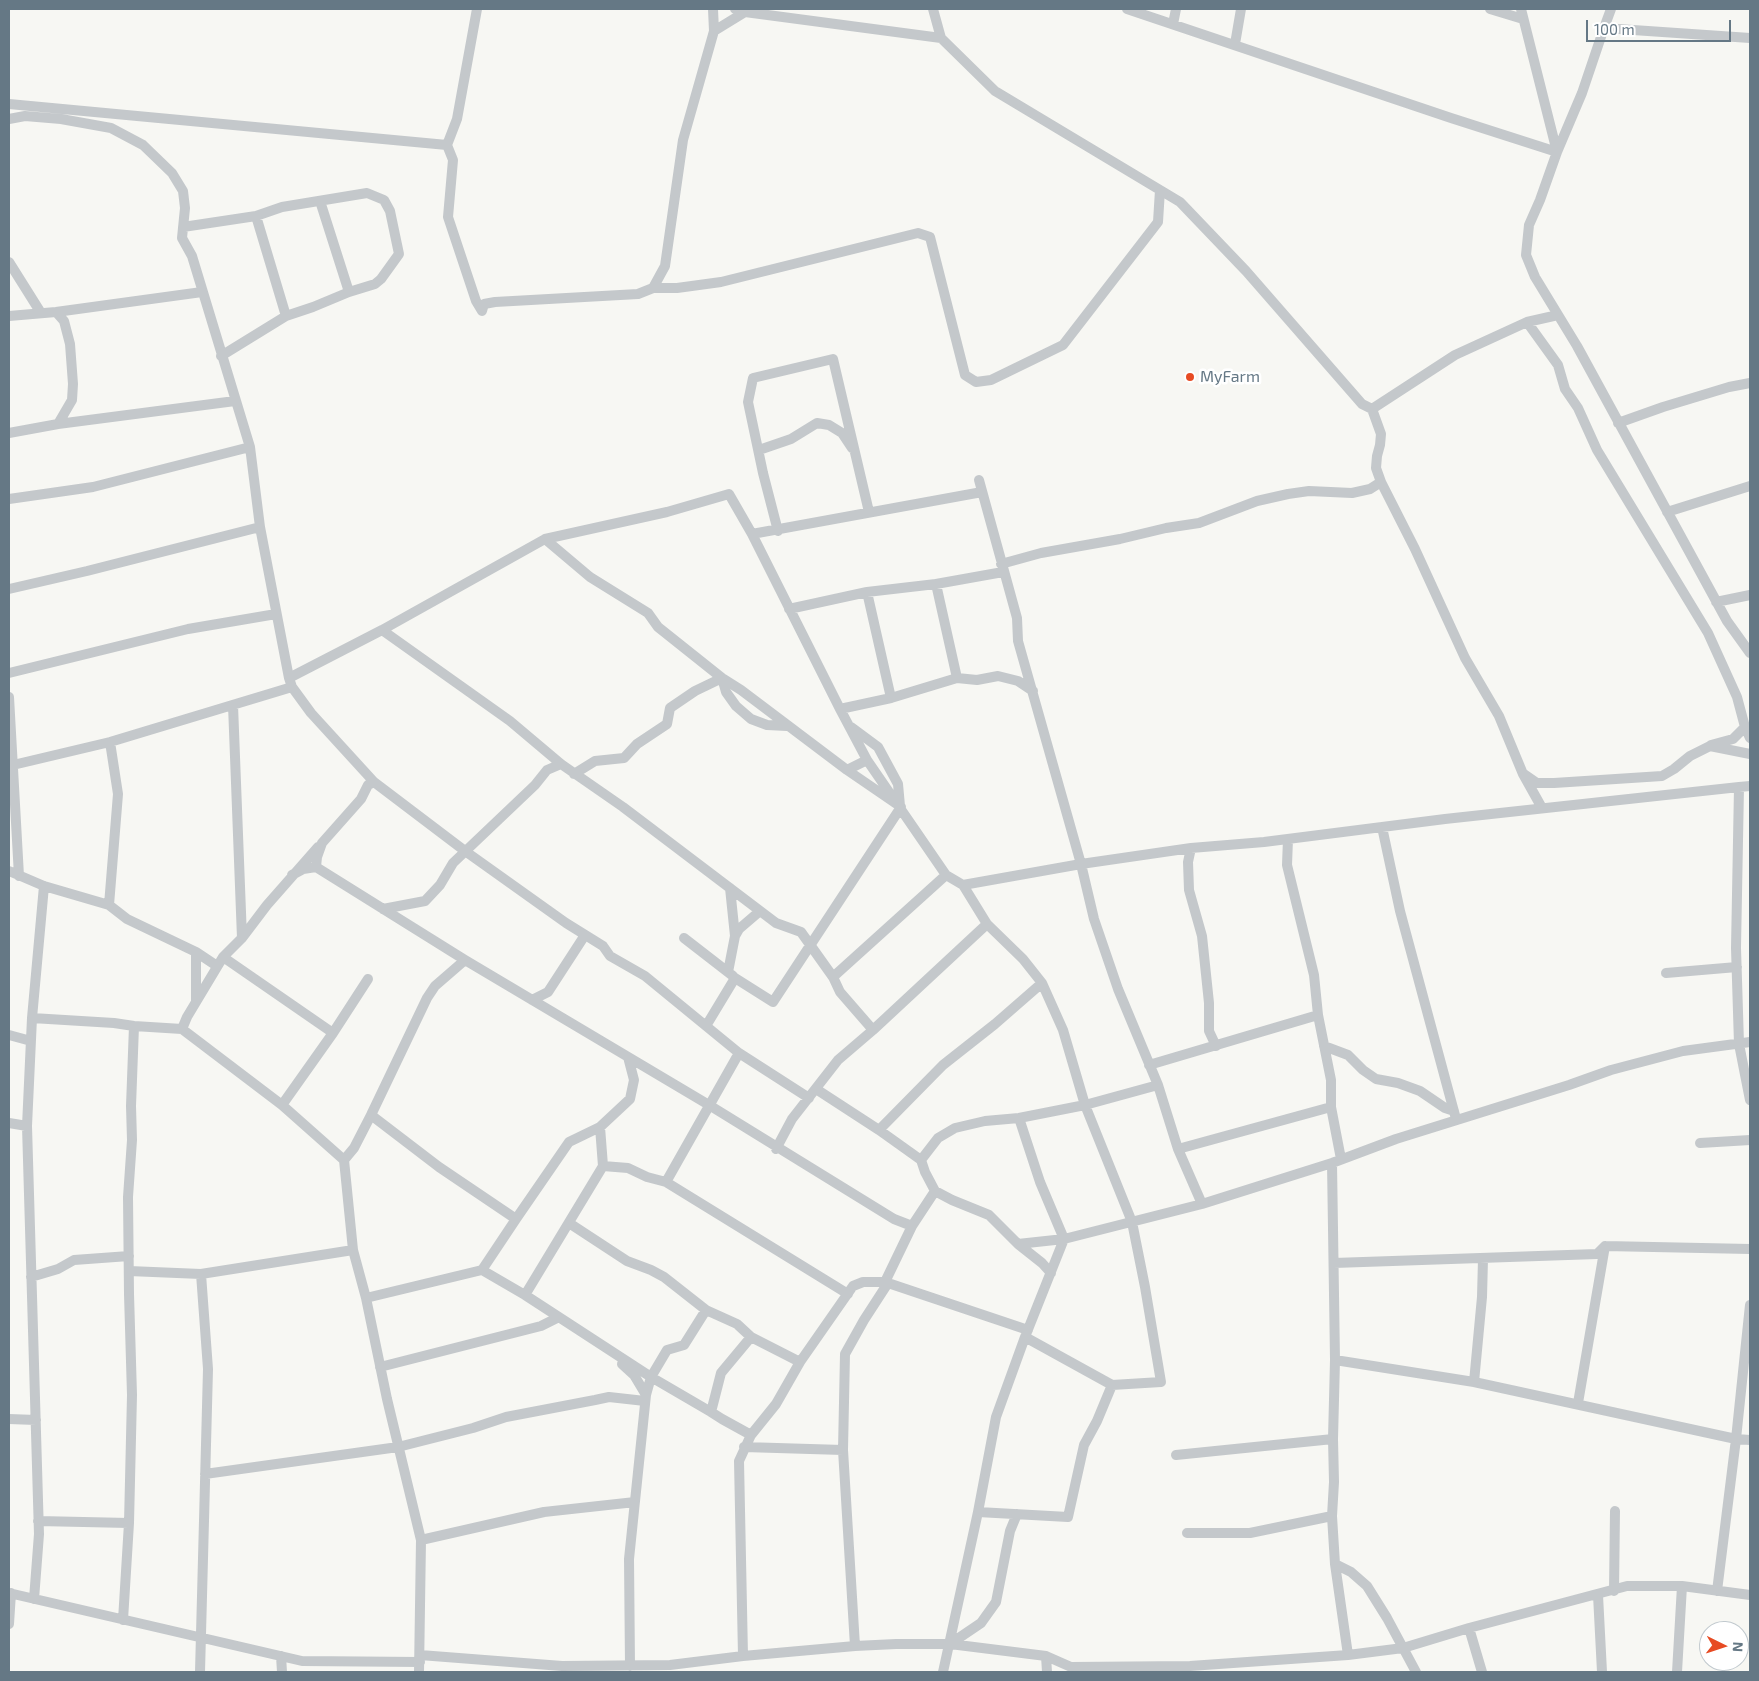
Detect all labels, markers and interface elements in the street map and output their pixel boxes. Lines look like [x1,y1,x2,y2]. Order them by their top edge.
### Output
scale bar [1589,10,1734,42]
text: 100 m [1594,20,1635,38]
place label: MyFarm [1200,367,1260,387]
marker: MyFarm [1184,371,1196,383]
north arrow [1699,1621,1749,1671]
text: N [1730,1641,1747,1653]

